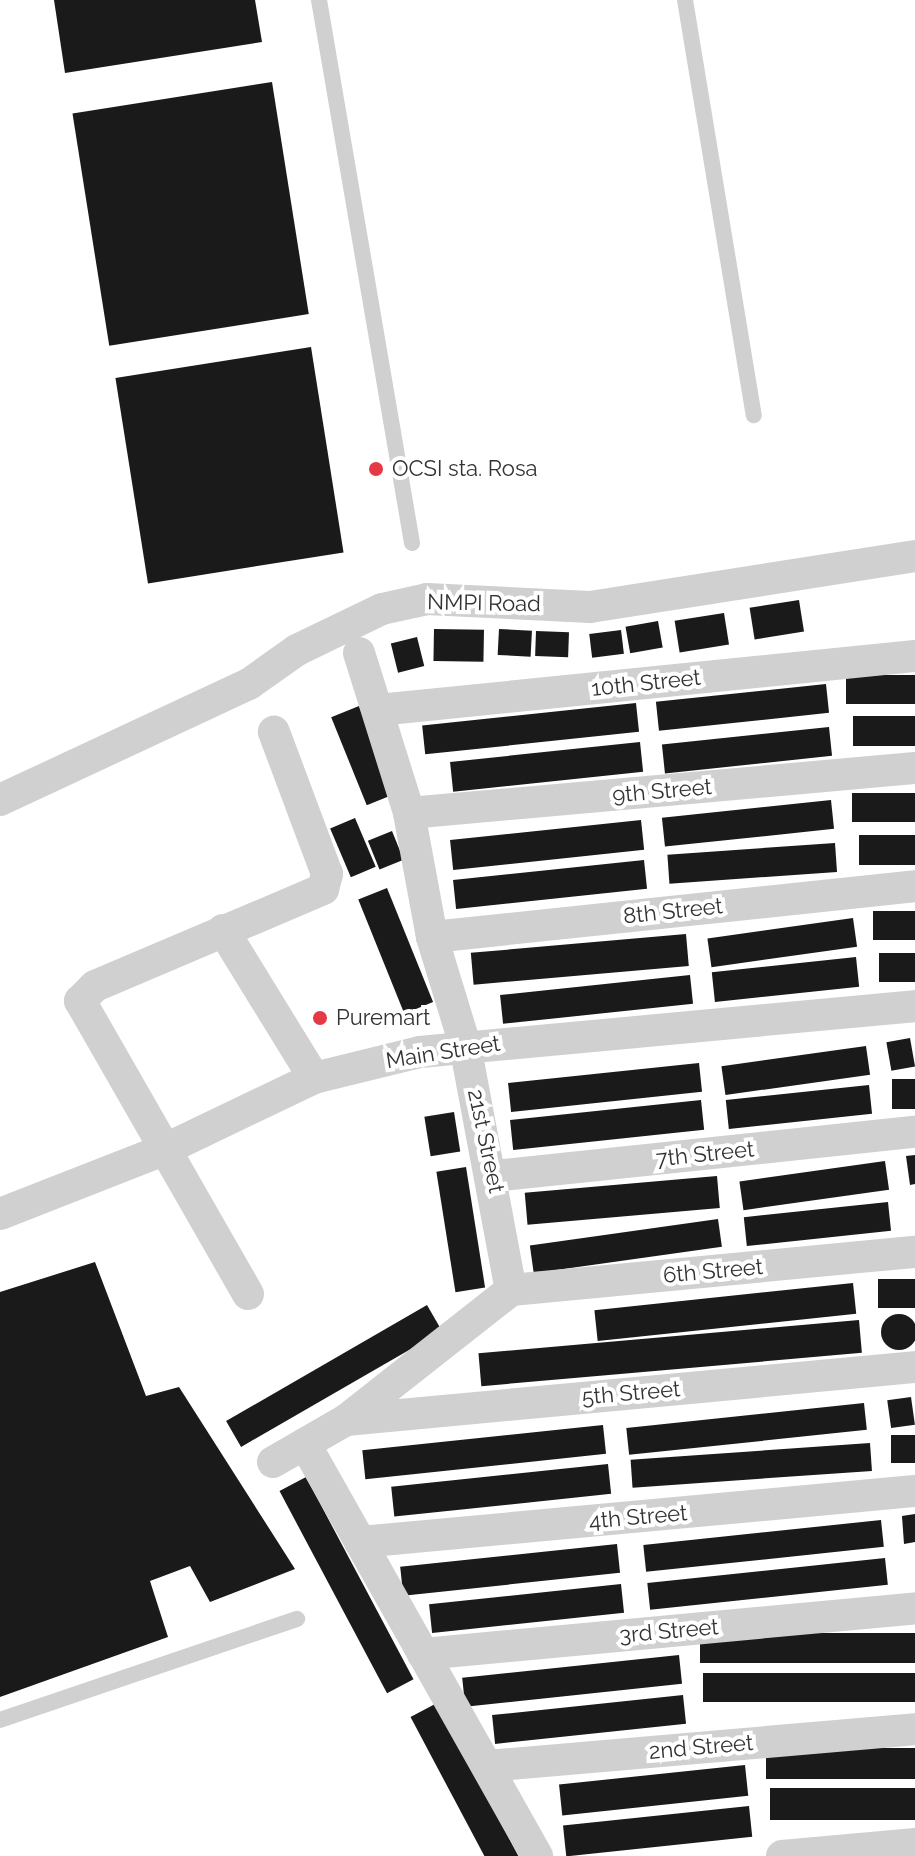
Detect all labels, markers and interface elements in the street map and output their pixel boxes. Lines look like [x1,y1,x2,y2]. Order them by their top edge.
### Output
place label: OCSI sta. Rosa [392,456,537,482]
marker: OCSI sta. Rosa [367,460,385,478]
street label: NMPI Road [427,589,541,617]
street label: 10th Street [590,664,702,702]
street label: 9th Street [611,774,713,808]
street label: 8th Street [622,893,724,929]
place label: Puremart [336,1005,430,1031]
marker: Puremart [311,1009,329,1027]
street label: Main Street [384,1030,502,1074]
street label: 21st Street [462,1087,510,1195]
street label: 7th Street [655,1136,755,1172]
street label: 6th Street [662,1253,764,1289]
street label: 5th Street [581,1376,681,1410]
street label: 4th Street [588,1500,688,1534]
street label: 3rd Street [618,1614,720,1648]
street label: 2nd Street [648,1729,754,1765]

